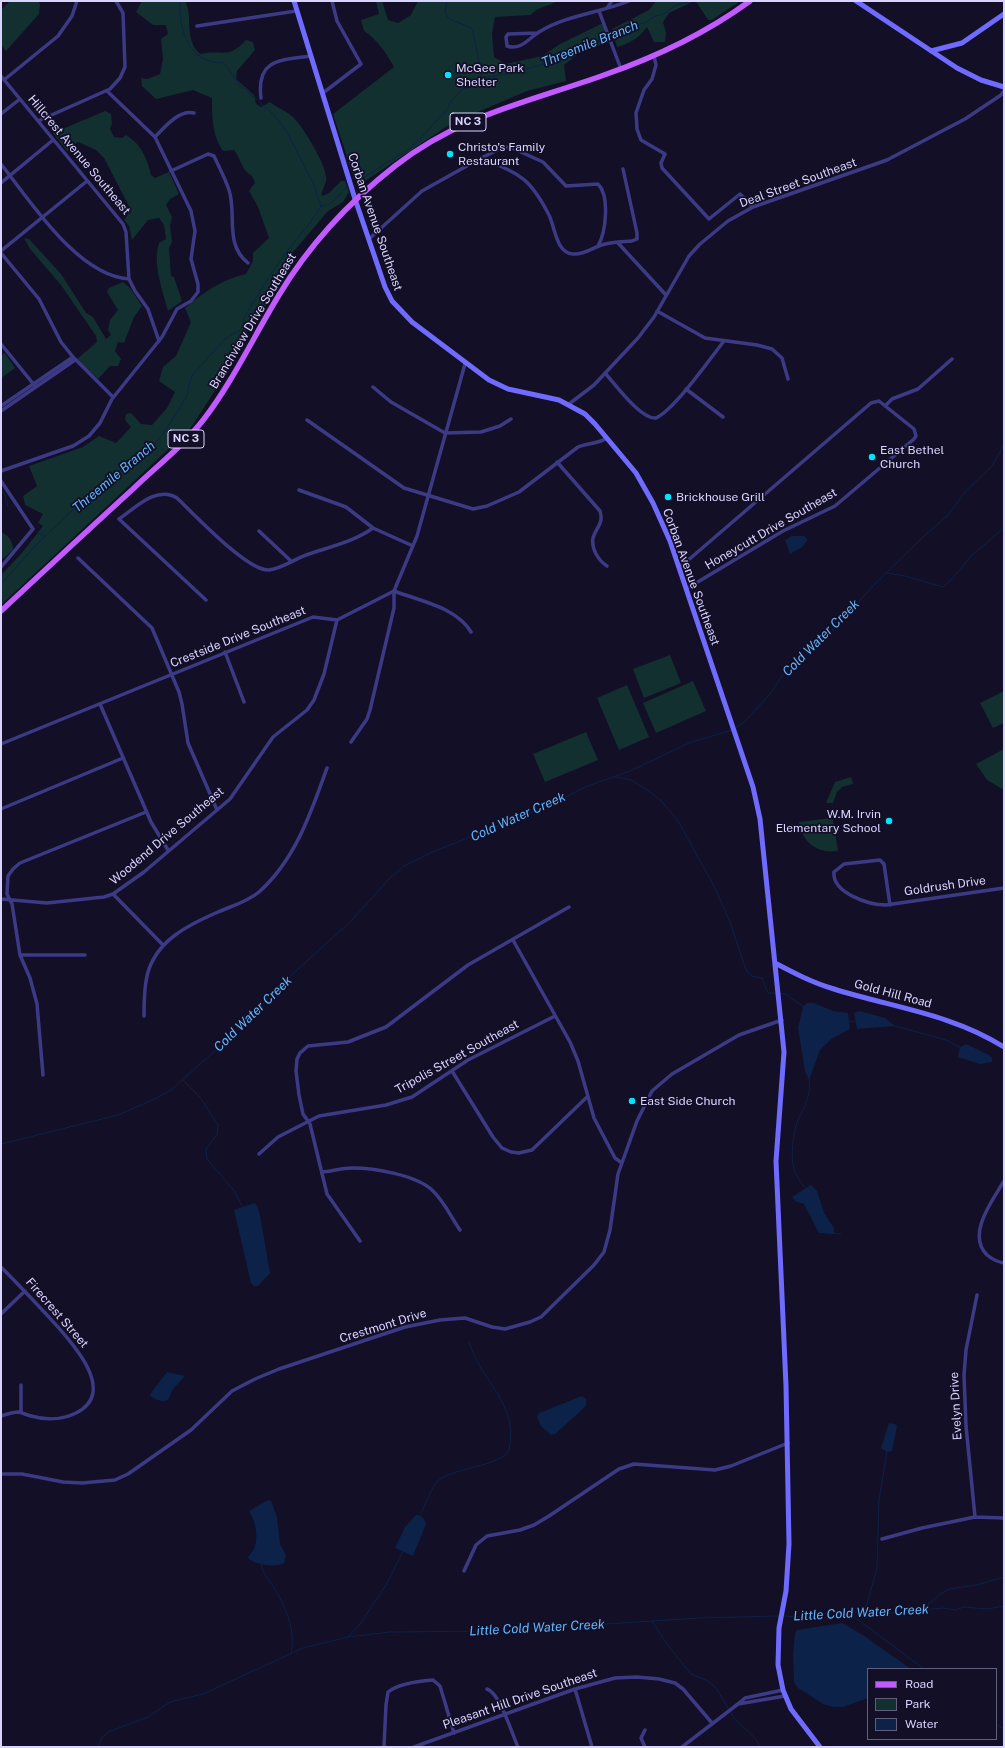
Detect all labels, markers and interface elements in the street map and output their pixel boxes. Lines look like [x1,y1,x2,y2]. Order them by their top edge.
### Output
water label: Threemile Branch [539,18,641,70]
place label: McGee Park Shelter [456,61,524,89]
marker: McGee Park Shelter [443,70,453,80]
street label: Hillcrest Avenue Southeast [25,92,133,218]
road number: NC 3 [450,113,486,131]
place label: Christo's Family Restaurant [458,140,545,168]
marker: Christo's Family Restaurant [445,149,455,159]
street label: Corban Avenue Southeast [345,151,405,293]
street label: Deal Street Southeast [738,155,858,211]
street label: Branchview Drive Southeast [207,250,299,392]
road number: NC 3 [168,430,204,448]
water label: Threemile Branch [70,438,158,516]
place label: East Bethel Church [880,443,944,471]
marker: East Bethel Church [867,452,877,462]
street label: Honeycutt Drive Southeast [703,485,839,573]
place label: Brickhouse Grill [676,490,765,504]
marker: Brickhouse Grill [663,492,673,502]
street label: Corban Avenue Southeast [659,507,723,647]
water label: Cold Water Creek [779,596,863,680]
street label: Crestside Drive Southeast [168,603,308,671]
street label: Woodend Drive Southeast [107,784,227,888]
water label: Cold Water Creek [468,789,568,845]
place label: W.M. Irvin Elementary School [776,807,881,835]
marker: W.M. Irvin Elementary School [884,816,894,826]
street label: Goldrush Drive [903,873,987,899]
water label: Cold Water Creek [211,973,295,1055]
street label: Gold Hill Road [853,977,933,1011]
street label: Tripolis Street Southeast [393,1017,521,1097]
place label: East Side Church [640,1094,736,1108]
marker: East Side Church [627,1096,637,1106]
street label: Firecrest Street [23,1275,91,1351]
street label: Crestmont Drive [338,1306,428,1346]
street label: Evelyn Drive [947,1371,965,1441]
water label: Little Cold Water Creek [793,1602,929,1624]
water label: Little Cold Water Creek [469,1617,605,1639]
street label: Pleasant Hill Drive Southeast [441,1666,599,1732]
legend [867,1668,997,1740]
text: Road [905,1677,933,1691]
text: Park [905,1697,931,1711]
text: Water [905,1717,938,1731]

